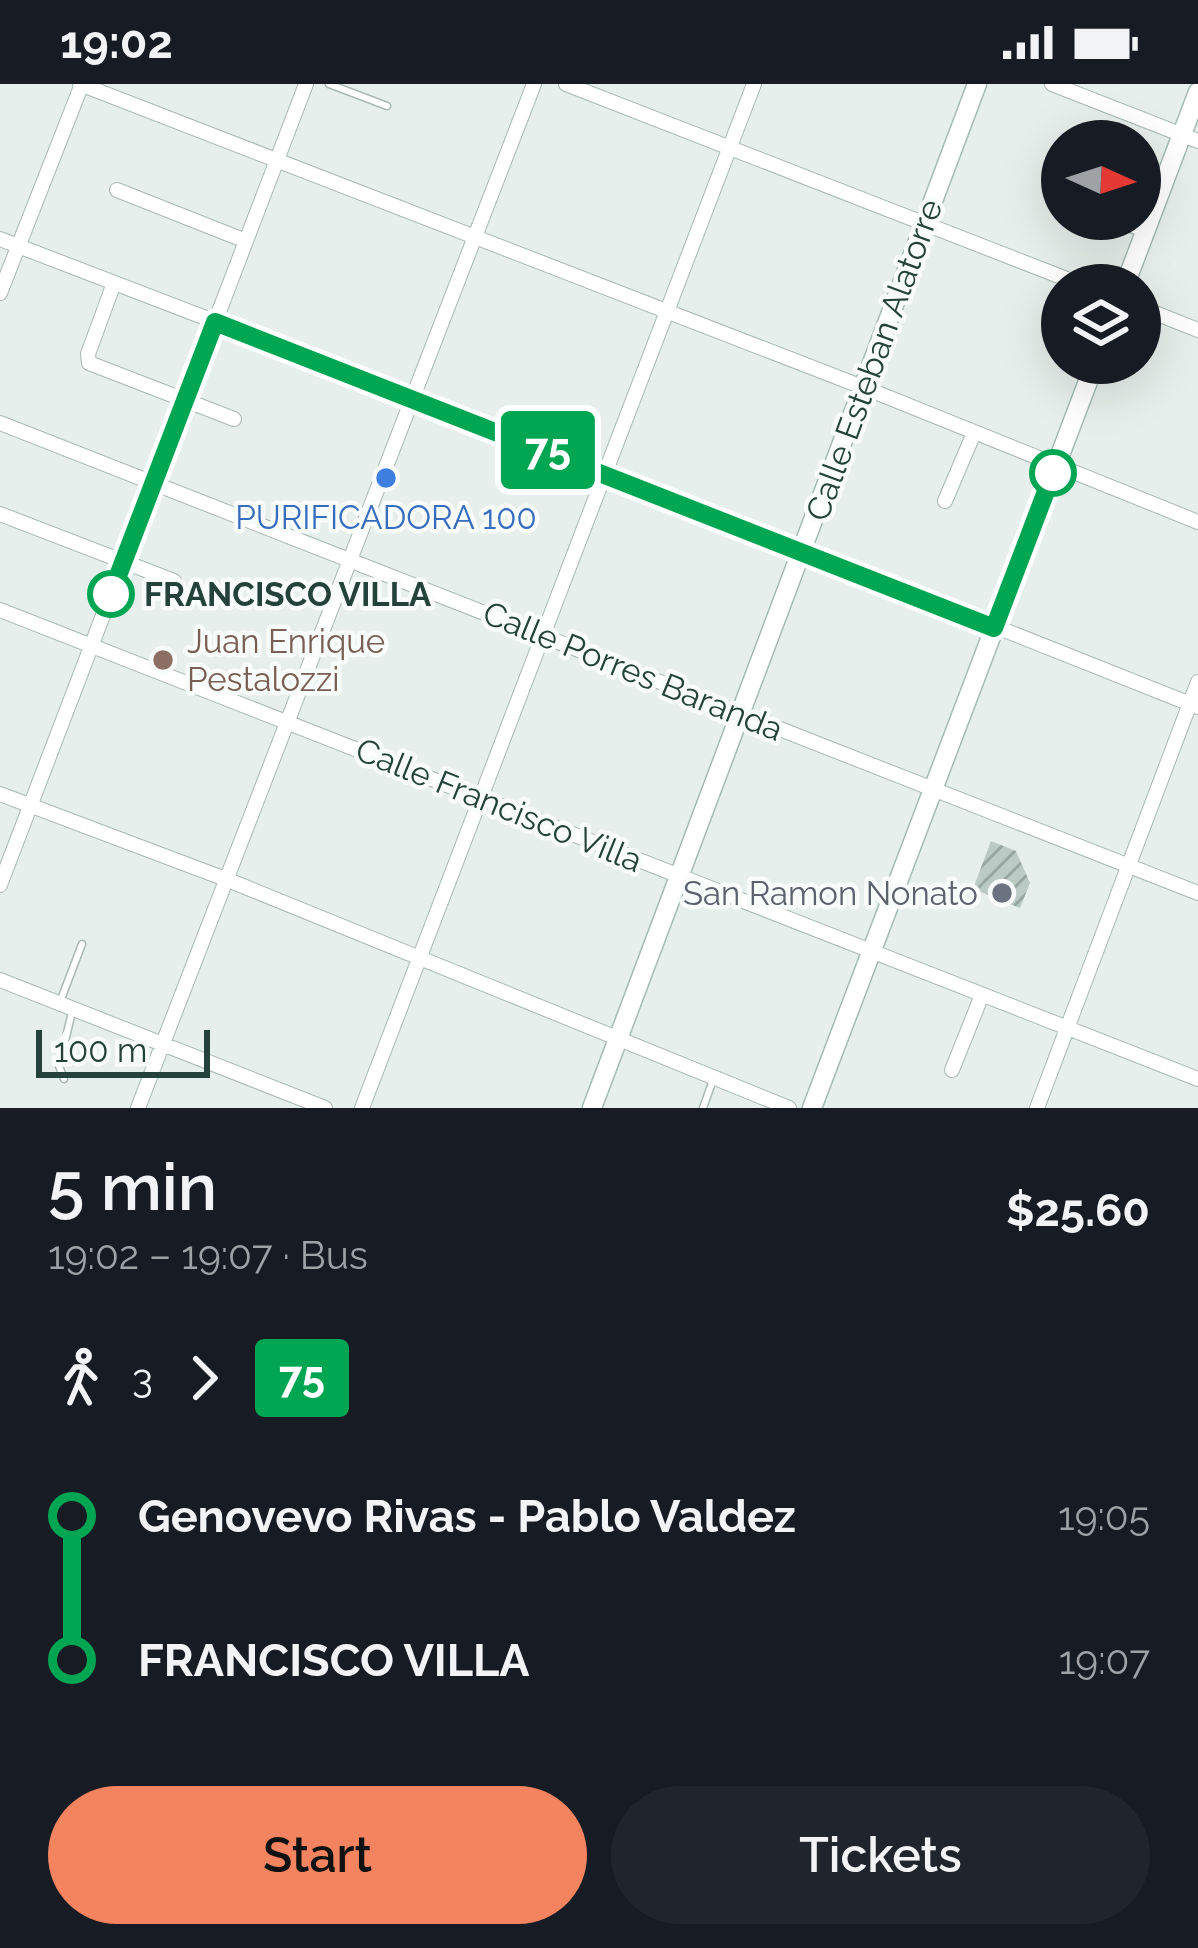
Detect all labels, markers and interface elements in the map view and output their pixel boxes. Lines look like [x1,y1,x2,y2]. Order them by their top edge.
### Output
text: 19:02 [60,16,173,69]
north arrow [1041,120,1161,240]
map controls [1041,120,1161,384]
street label: Calle Esteban Alatorre [798,194,950,526]
button: layers [1041,264,1161,384]
line badge: 75 [494,411,602,489]
text: 75 [525,425,571,474]
unlabelled marker [1031,451,1075,495]
marker: PURIFICADORA 100 [373,465,399,491]
place label: PURIFICADORA 100 [235,498,537,537]
marker: FRANCISCO VILLA [89,572,133,616]
place label: FRANCISCO VILLA [144,575,432,614]
street label: Calle Porres Baranda [477,593,789,749]
place label: Juan Enrique Pestalozzi [187,622,385,699]
marker: Juan Enrique Pestalozzi [150,647,176,673]
street label: Calle Francisco Villa [350,730,648,880]
place label: San Ramon Nonato [683,874,978,913]
marker: San Ramon Nonato [989,880,1015,906]
scale bar [36,1024,210,1077]
text: 100 m [54,1031,147,1070]
text: 5 min [48,1148,217,1225]
text: $25.60 [1006,1184,1150,1237]
text: 19:02 – 19:07 · Bus [48,1232,368,1278]
icon: walk [48,1345,114,1411]
icon: forward [171,1345,237,1411]
text: 75 [279,1353,325,1402]
text: 3 [132,1355,153,1401]
text: Genovevo Rivas - Pablo Valdez [138,1490,796,1543]
text: 19:05 [1058,1493,1150,1539]
text: FRANCISCO VILLA [138,1634,530,1687]
text: 19:07 [1059,1637,1150,1683]
button: Start [48,1786,587,1924]
button: Tickets [611,1786,1150,1924]

